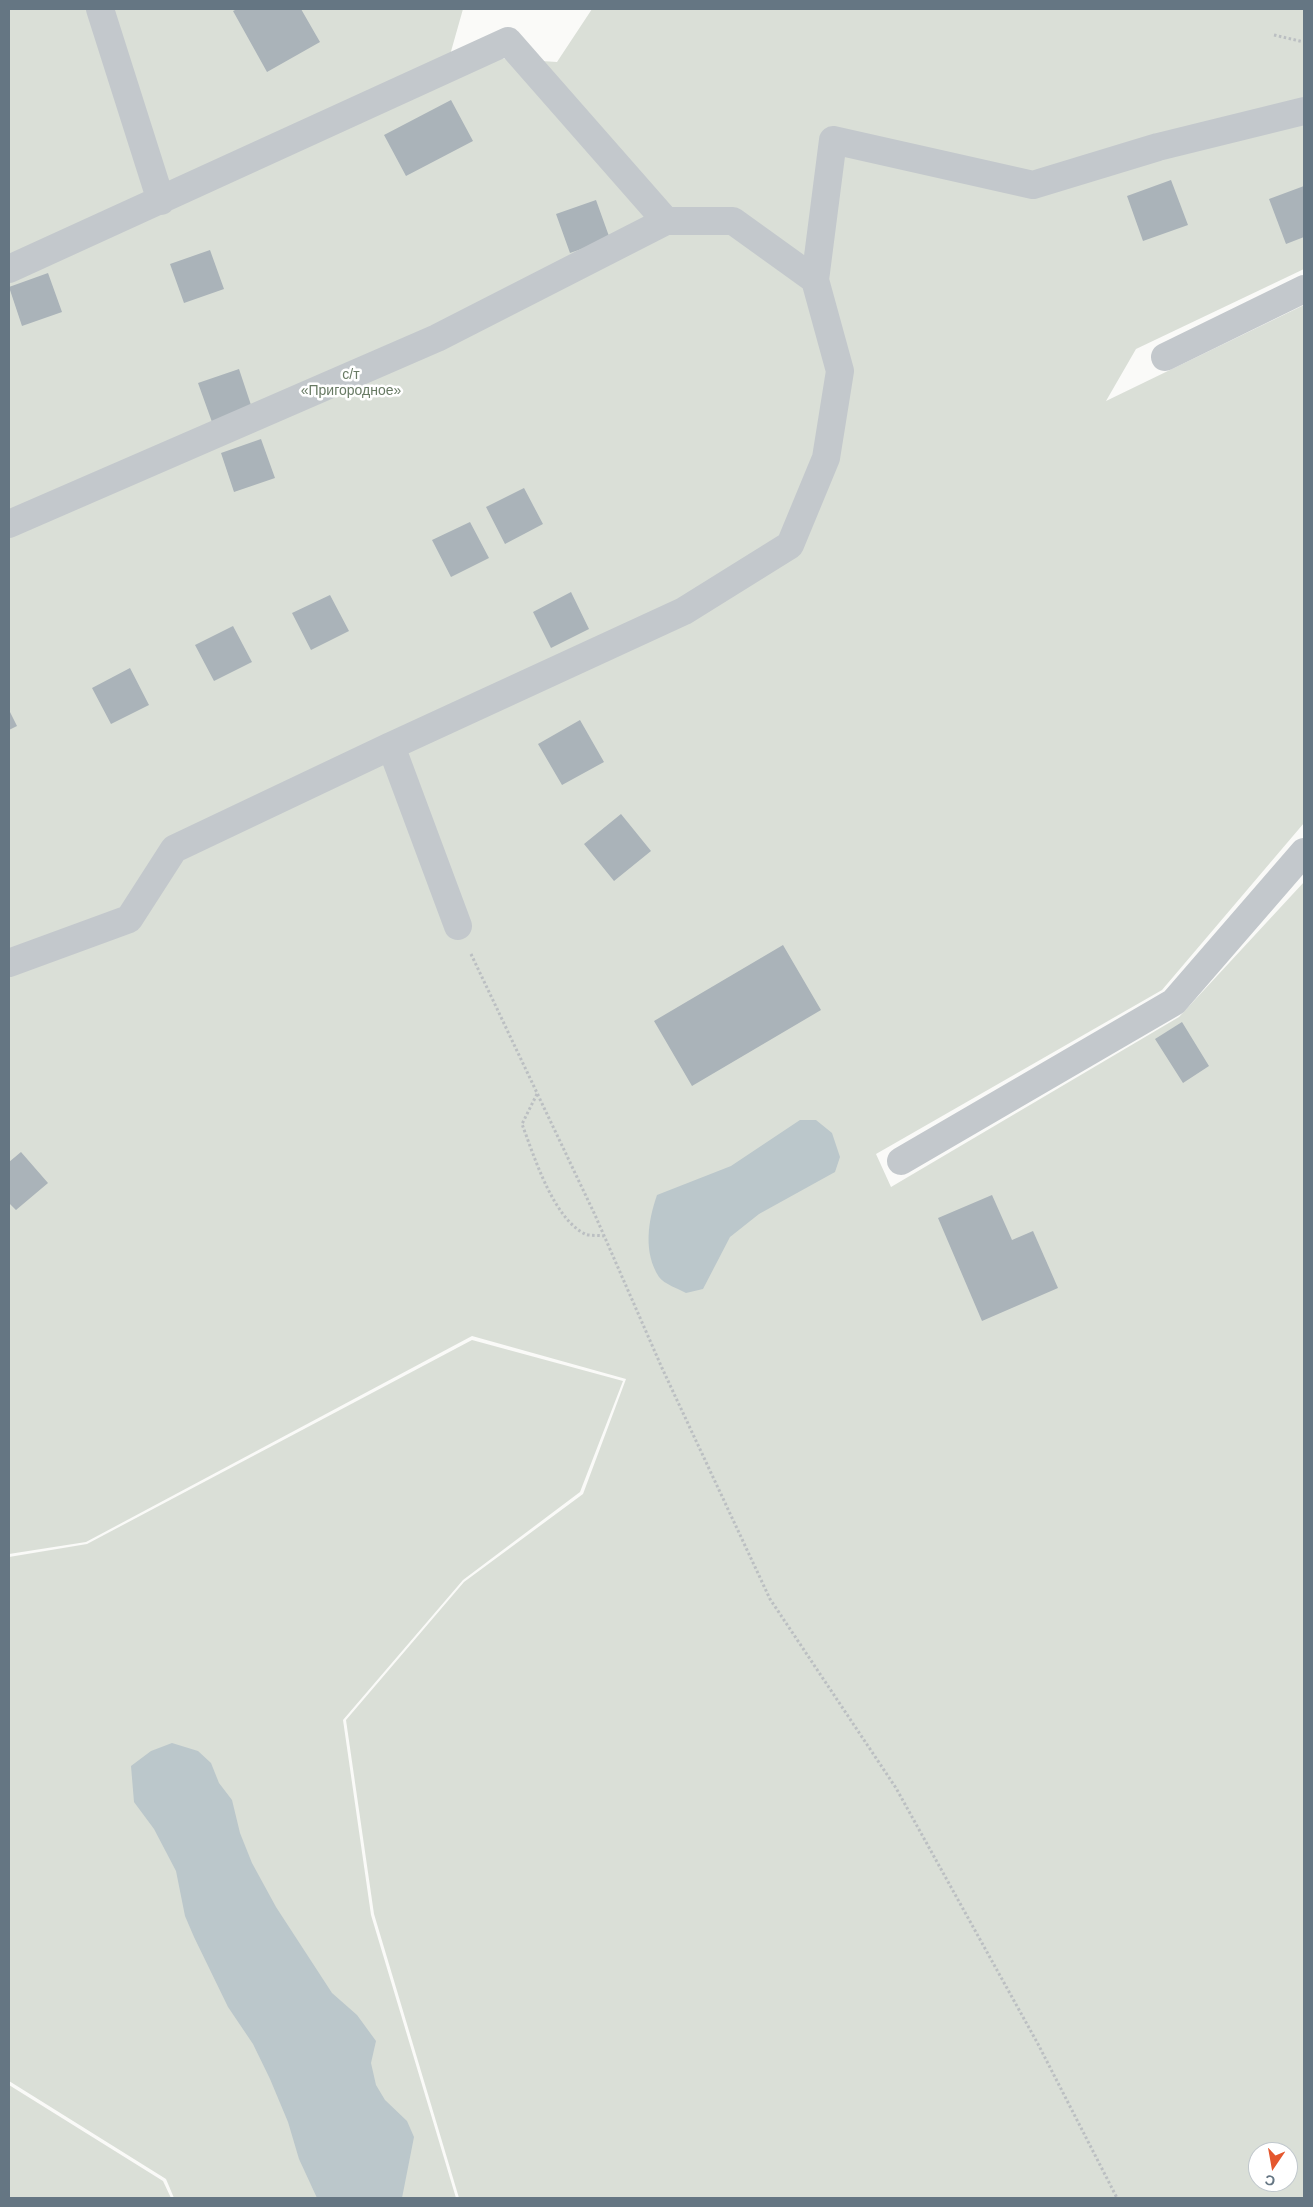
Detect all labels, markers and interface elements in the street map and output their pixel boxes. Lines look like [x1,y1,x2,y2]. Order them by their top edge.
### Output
park label: с/т «Пригородное» [301,367,401,400]
north arrow [1248,2142,1298,2192]
text: С [1263,2172,1277,2190]

